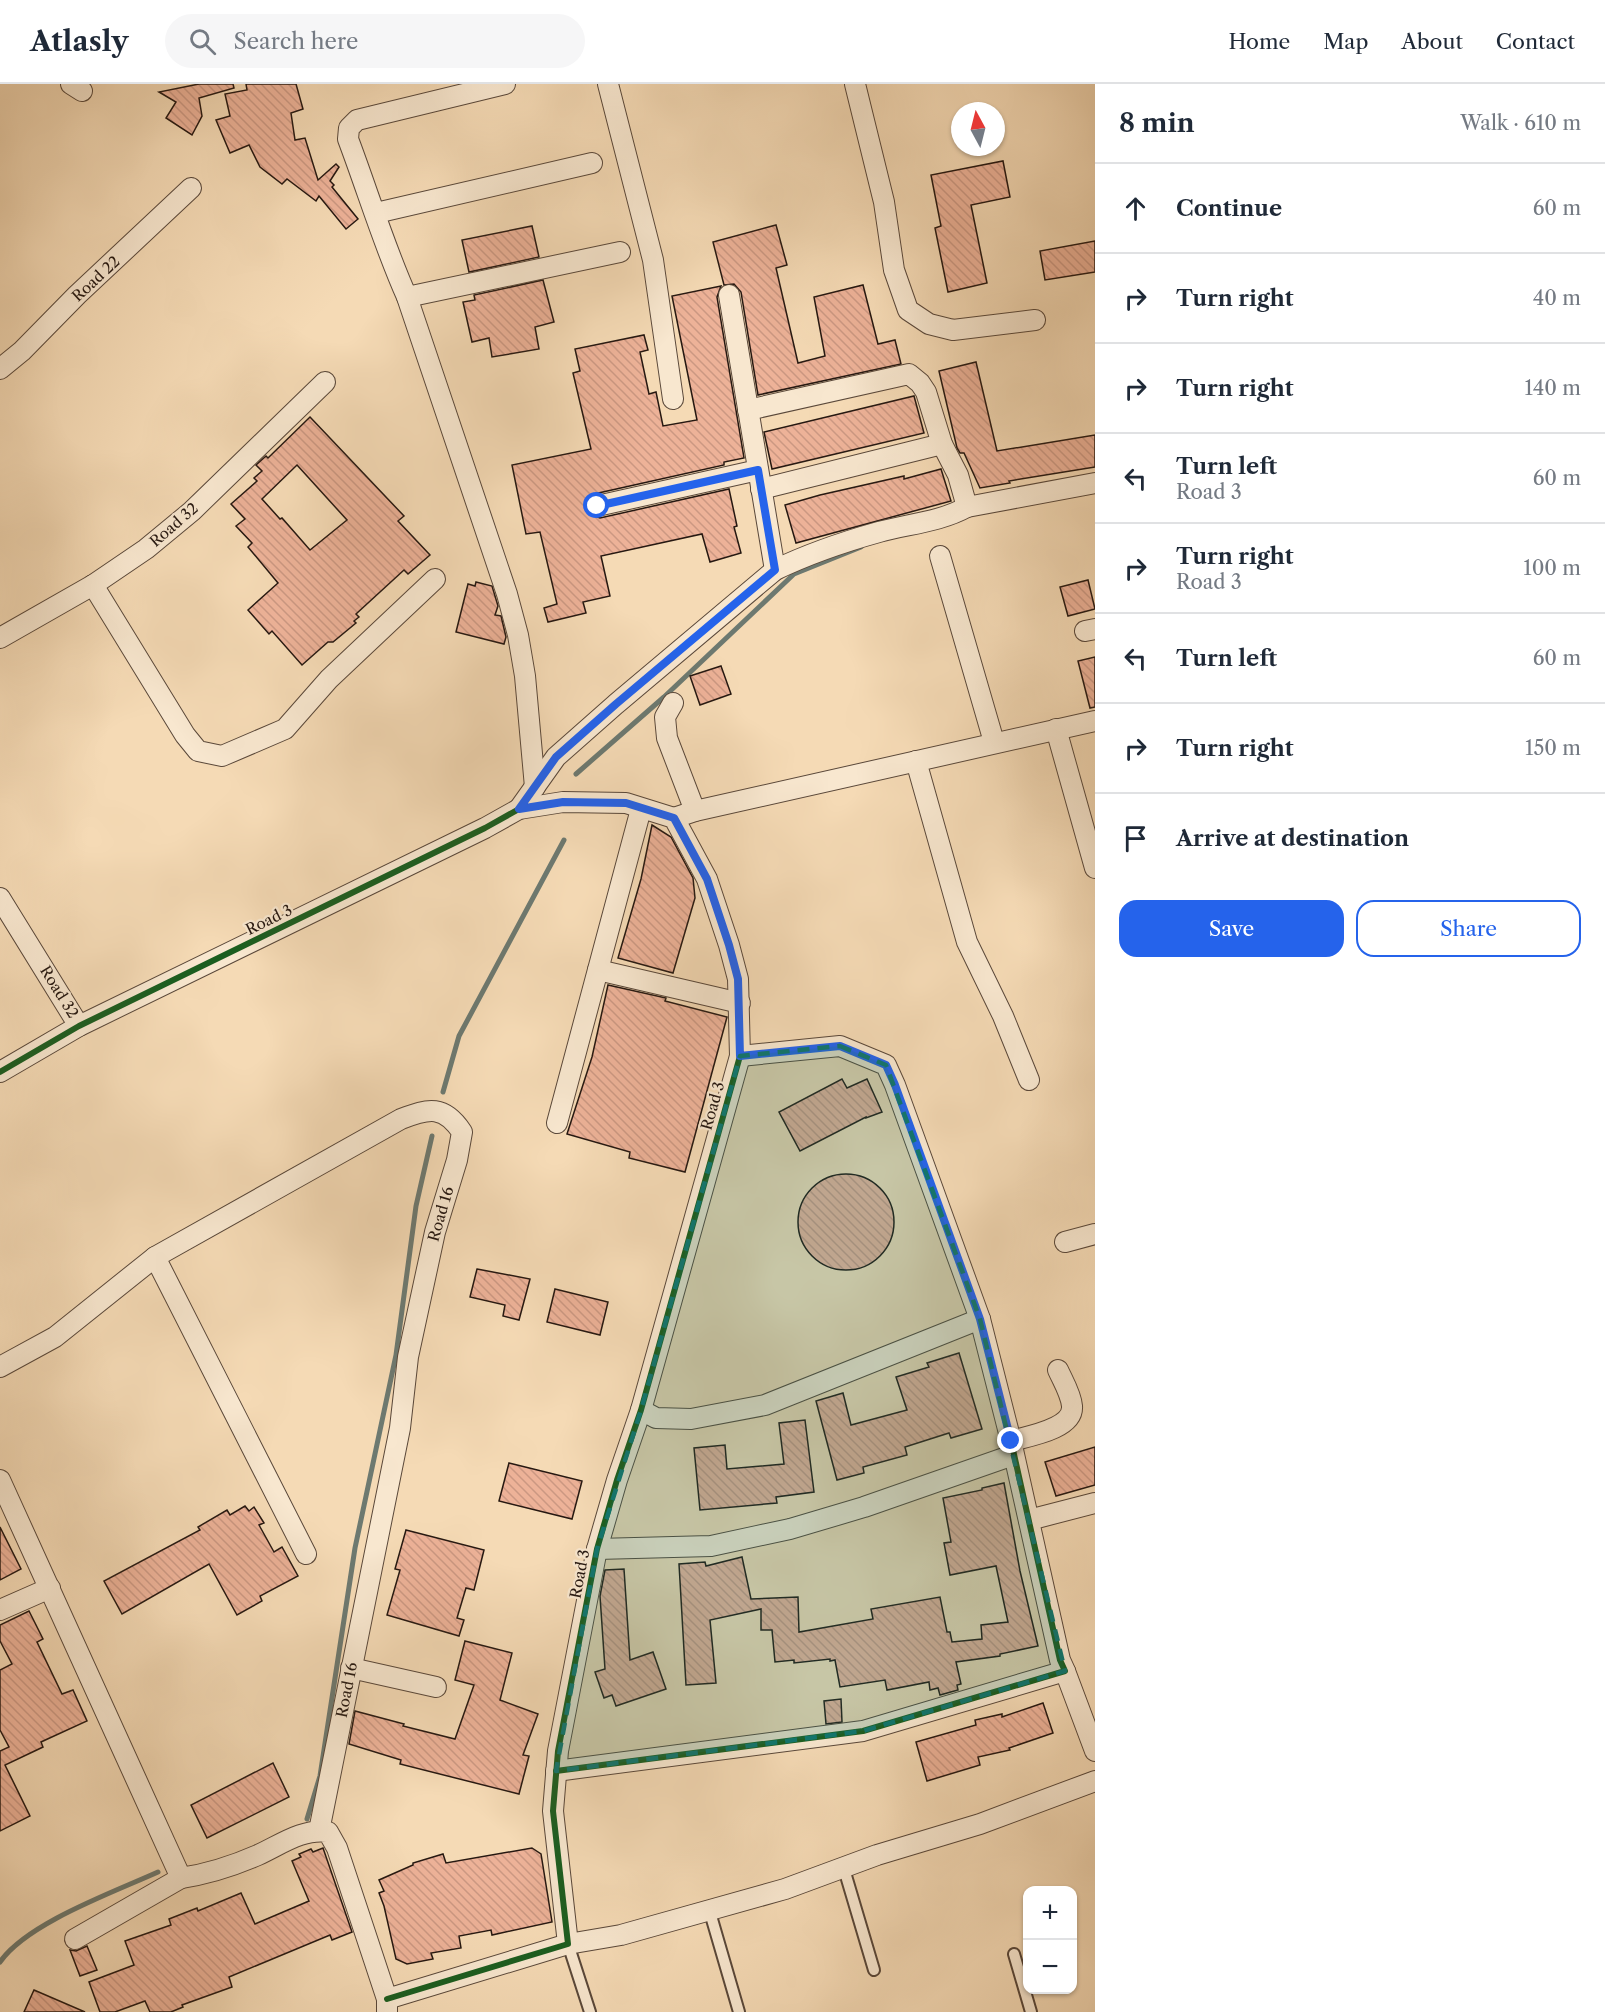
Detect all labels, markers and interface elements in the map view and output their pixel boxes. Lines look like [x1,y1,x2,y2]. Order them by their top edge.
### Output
search box [165,14,585,68]
text: Atlasly [30,24,129,58]
icon: search [186,25,219,58]
text: Search here [234,28,358,55]
text: Home [1229,29,1290,54]
text: Map [1323,29,1368,54]
text: About [1401,29,1463,54]
text: Contact [1496,29,1575,54]
north arrow [951,102,1005,156]
text: 8 min [1119,107,1195,139]
text: Walk · 610 m [1460,111,1581,135]
icon: ahead [1119,192,1152,225]
text: Continue [1176,195,1282,222]
text: 60 m [1533,196,1581,220]
street label: Road 22 [68,252,123,305]
icon: right [1119,282,1152,315]
text: Turn right [1176,285,1294,312]
text: 40 m [1533,286,1581,310]
icon: right [1119,372,1152,405]
text: Turn right [1176,375,1294,402]
text: 140 m [1524,376,1581,400]
text: Turn left [1176,453,1277,480]
icon: left [1119,462,1152,495]
text: 60 m [1533,466,1581,490]
text: Road 3 [1176,480,1242,504]
route start [583,492,609,518]
street label: Road 32 [146,498,202,551]
text: Turn right [1176,543,1294,570]
icon: right [1119,552,1152,585]
text: 100 m [1523,556,1581,580]
text: Road 3 [1176,570,1242,594]
icon: left [1119,642,1152,675]
text: Turn left [1176,645,1277,672]
text: 60 m [1533,646,1581,670]
icon: right [1119,732,1152,765]
text: Turn right [1176,735,1294,762]
text: 150 m [1525,736,1581,760]
icon: arrive [1119,822,1152,855]
text: Arrive at destination [1176,825,1409,852]
street label: Road 3 [242,900,295,939]
button: Save [1119,900,1344,957]
button: Share [1356,900,1581,957]
street label: Road 32 [36,962,83,1021]
street label: Road 3 [697,1080,728,1132]
street label: Road 16 [424,1184,457,1243]
route end [997,1427,1023,1453]
street label: Road 3 [565,1548,594,1600]
street label: Road 16 [332,1660,361,1719]
map controls [1023,1886,1077,1994]
button: + [1023,1886,1077,1940]
button: − [1023,1940,1077,1994]

